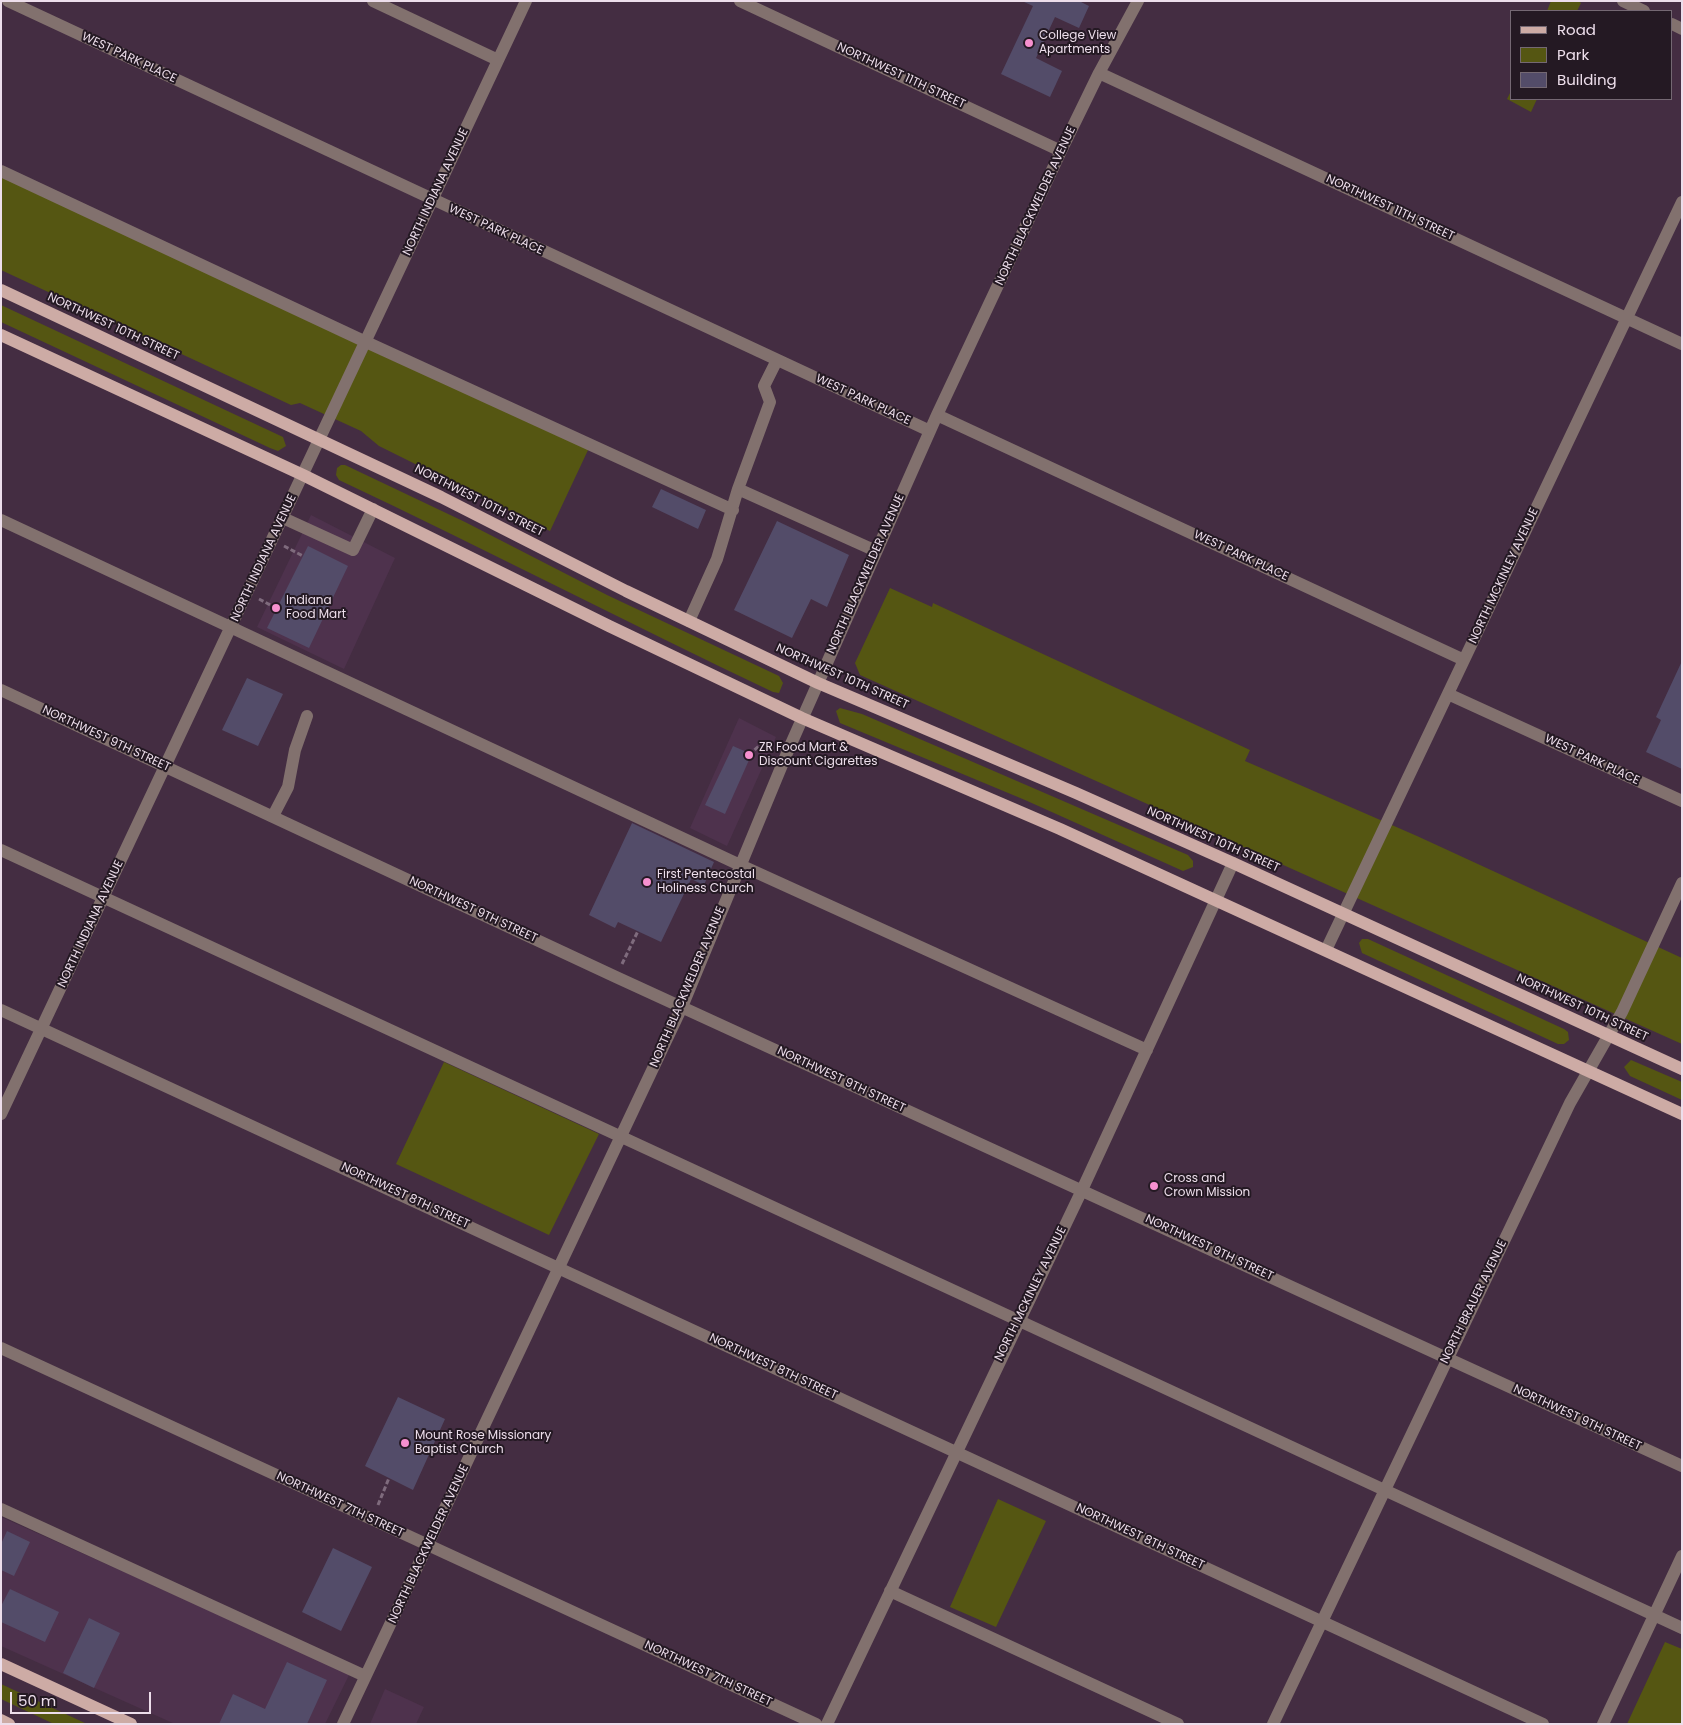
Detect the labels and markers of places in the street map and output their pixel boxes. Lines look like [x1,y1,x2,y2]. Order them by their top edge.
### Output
place label: College View Apartments [1039,29,1116,57]
marker: College View Apartments [1023,37,1035,49]
place label: Indiana Food Mart [286,594,346,622]
marker: Indiana Food Mart [270,602,282,614]
place label: ZR Food Mart & Discount Cigarettes [759,741,877,769]
marker: ZR Food Mart & Discount Cigarettes [743,749,755,761]
place label: First Pentecostal Holiness Church [657,868,755,896]
marker: First Pentecostal Holiness Church [641,876,653,888]
place label: Cross and Crown Mission [1164,1172,1250,1200]
marker: Cross and Crown Mission [1148,1180,1160,1192]
place label: Mount Rose Missionary Baptist Church [415,1429,551,1457]
marker: Mount Rose Missionary Baptist Church [399,1437,411,1449]

